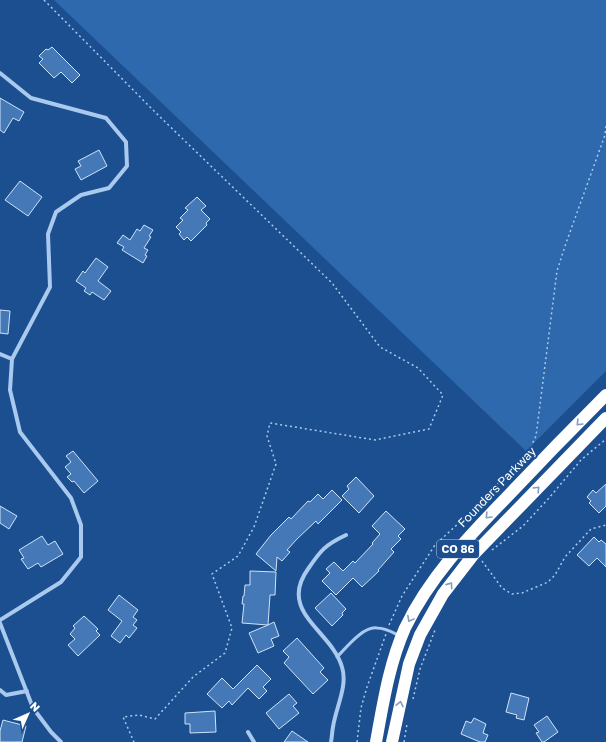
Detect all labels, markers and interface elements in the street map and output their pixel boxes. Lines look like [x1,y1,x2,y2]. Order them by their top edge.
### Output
one-way arrow [576,418,584,426]
street label: Founders Parkway [454,443,539,530]
one-way arrow [532,486,540,494]
one-way arrow [486,511,493,519]
road number: CO 86 [437,540,479,558]
one-way arrow [445,582,453,589]
one-way arrow [407,615,415,622]
north arrow [8,694,48,734]
text: N [28,699,43,714]
one-way arrow [395,701,403,707]

